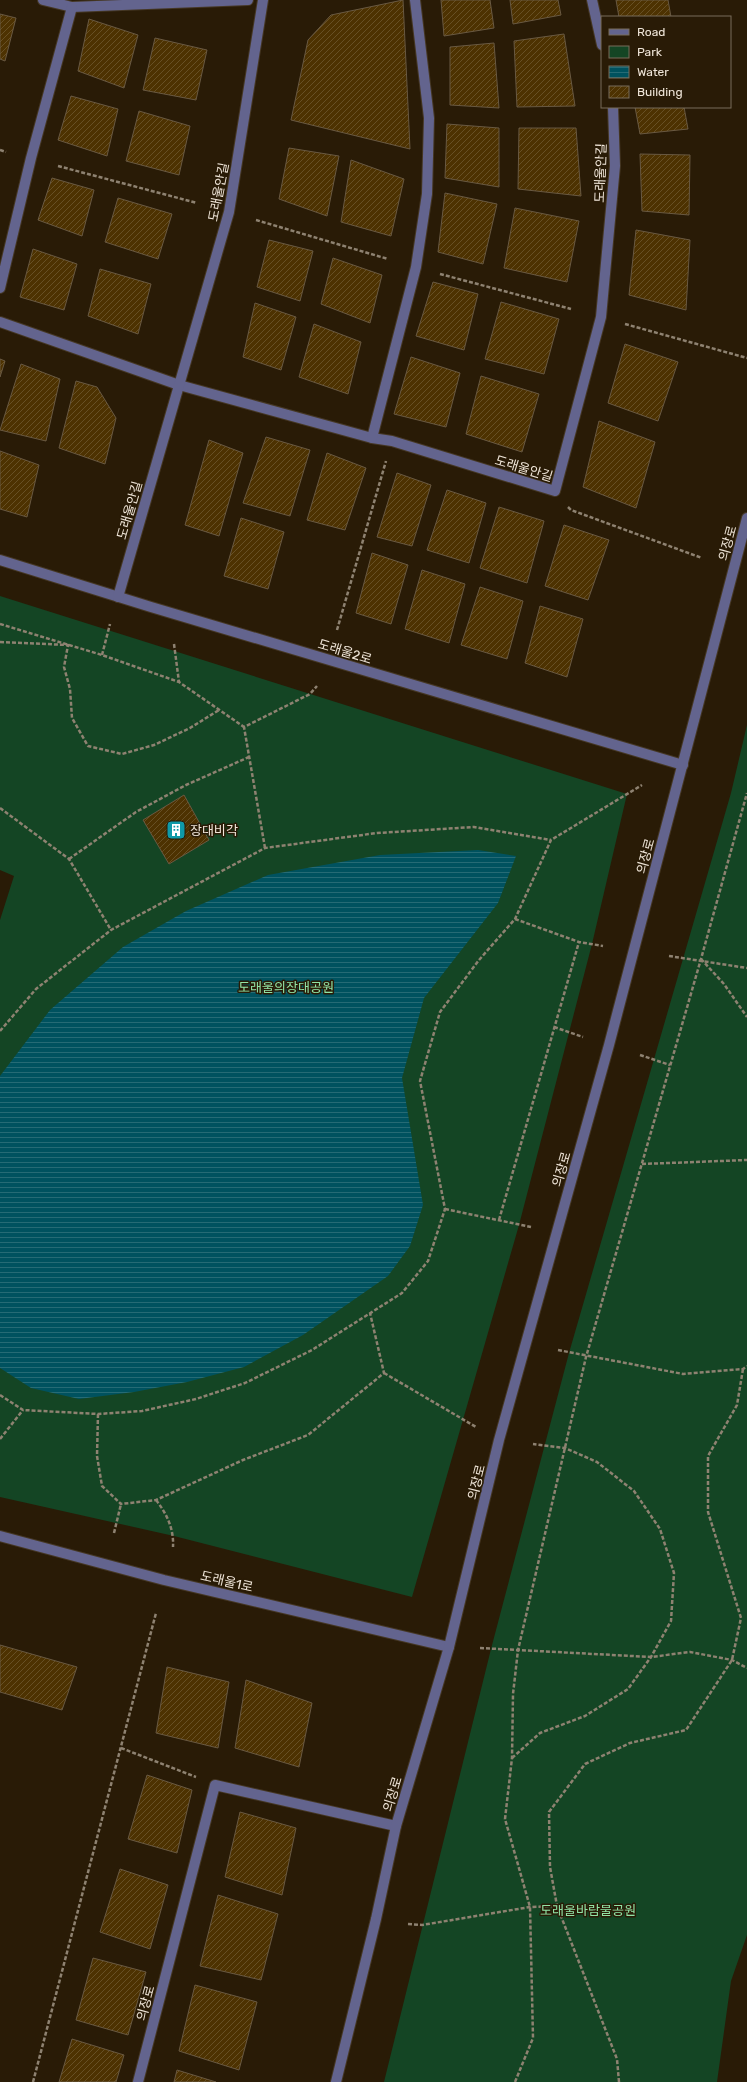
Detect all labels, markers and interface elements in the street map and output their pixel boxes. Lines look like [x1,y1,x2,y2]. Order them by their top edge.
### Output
legend [601,16,731,108]
text: Road [637,25,665,39]
text: Park [637,45,663,59]
text: Water [637,65,669,79]
text: Building [637,85,683,99]
street label: 도래울안길 [592,143,609,203]
street label: 도래울안길 [205,161,232,223]
street label: 도래울안길 [493,453,555,484]
street label: 도래울안길 [114,479,145,541]
street label: 의장로 [716,524,739,562]
street label: 도래울2로 [316,636,374,667]
building icon: 장대비각 [165,819,187,841]
place label: 장대비각 [190,823,238,838]
street label: 의장로 [634,837,657,875]
park label: 도래울의장대공원 [238,980,334,995]
street label: 의장로 [549,1150,574,1188]
street label: 의장로 [465,1463,488,1501]
street label: 도래울1로 [199,1568,255,1595]
street label: 의장로 [380,1775,405,1814]
park label: 도래울바람물공원 [540,1903,636,1918]
street label: 의장로 [134,1984,157,2022]

